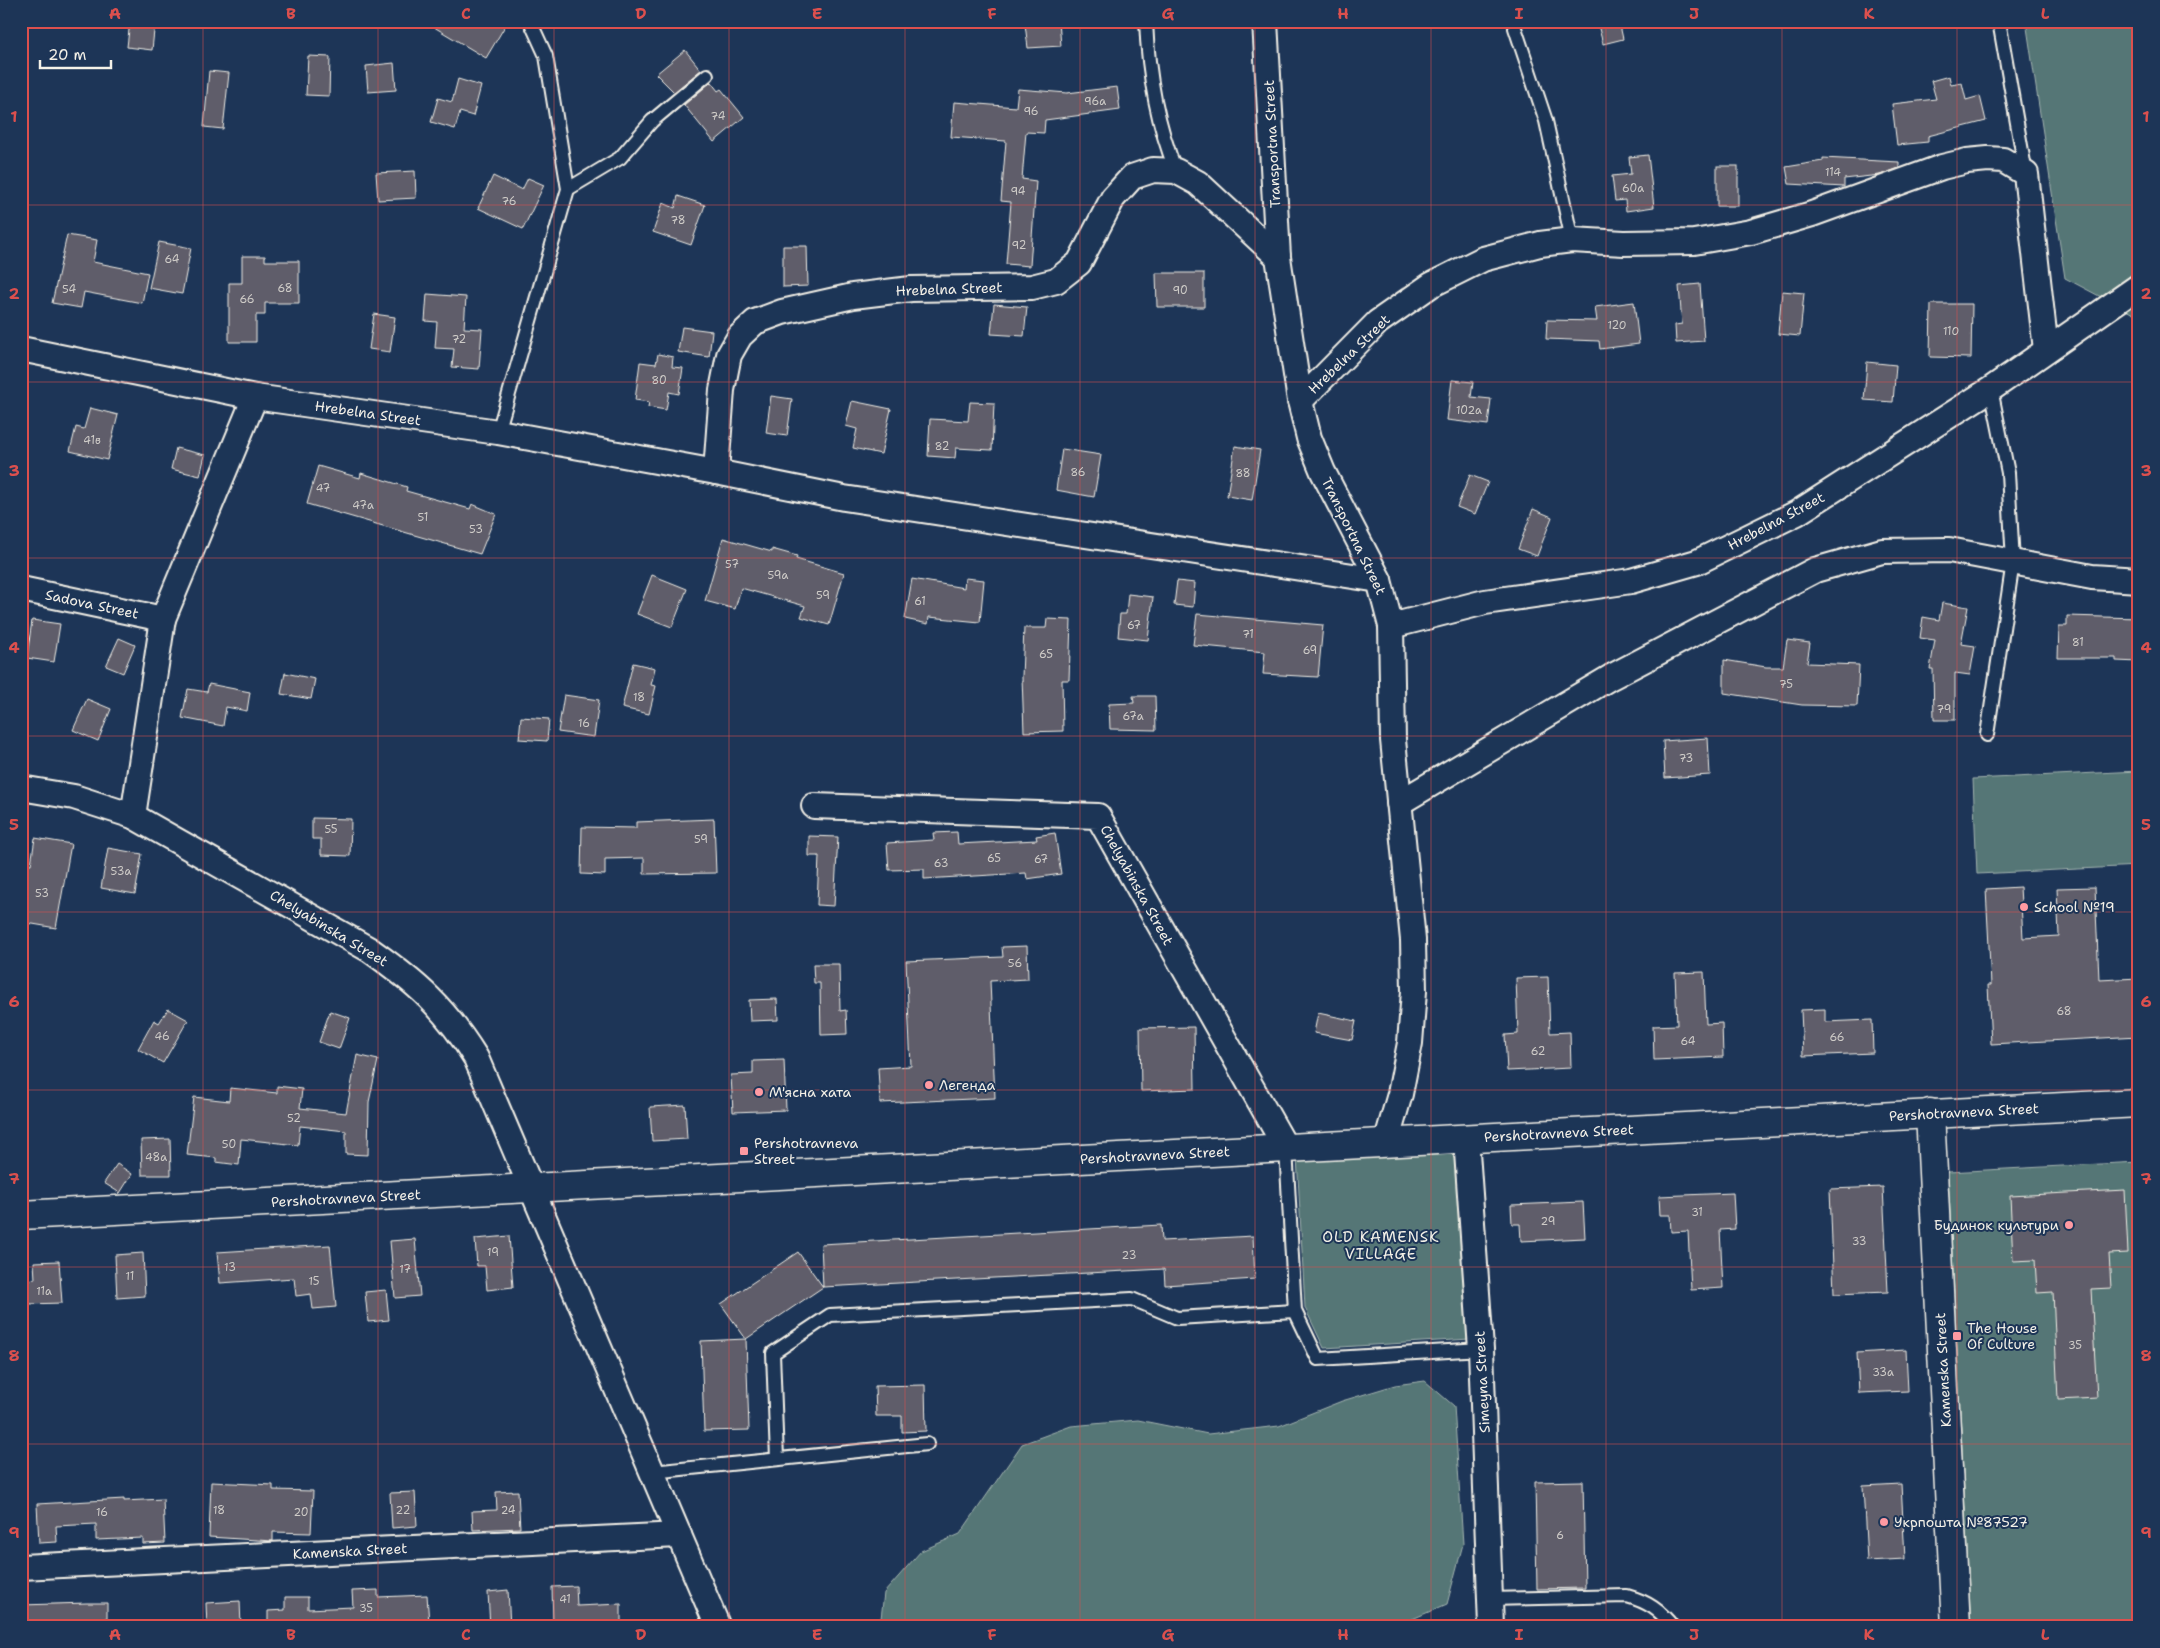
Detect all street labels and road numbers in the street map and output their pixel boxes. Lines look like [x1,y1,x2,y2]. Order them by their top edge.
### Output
street label: Transportna Street [1260,79,1284,209]
street label: Hrebelna Street [895,278,1003,300]
street label: Hrebelna Street [1304,310,1394,398]
street label: Hrebelna Street [314,397,422,429]
street label: Transportna Street [1318,474,1390,598]
street label: Hrebelna Street [1725,488,1827,554]
street label: Sadova Street [44,585,140,623]
street label: Chelyabinska Street [1097,822,1177,948]
street label: Chelyabinska Street [267,886,391,970]
street label: Pershotravneva Street [1889,1099,2039,1125]
street label: Pershotravneva Street [1484,1120,1634,1146]
street label: Pershotravneva Street [1080,1142,1230,1168]
street label: Pershotravneva Street [271,1185,421,1211]
street label: Kamenska Street [1931,1312,1955,1428]
street label: Simeyna Street [1470,1330,1494,1434]
street label: Kamenska Street [292,1539,408,1563]

